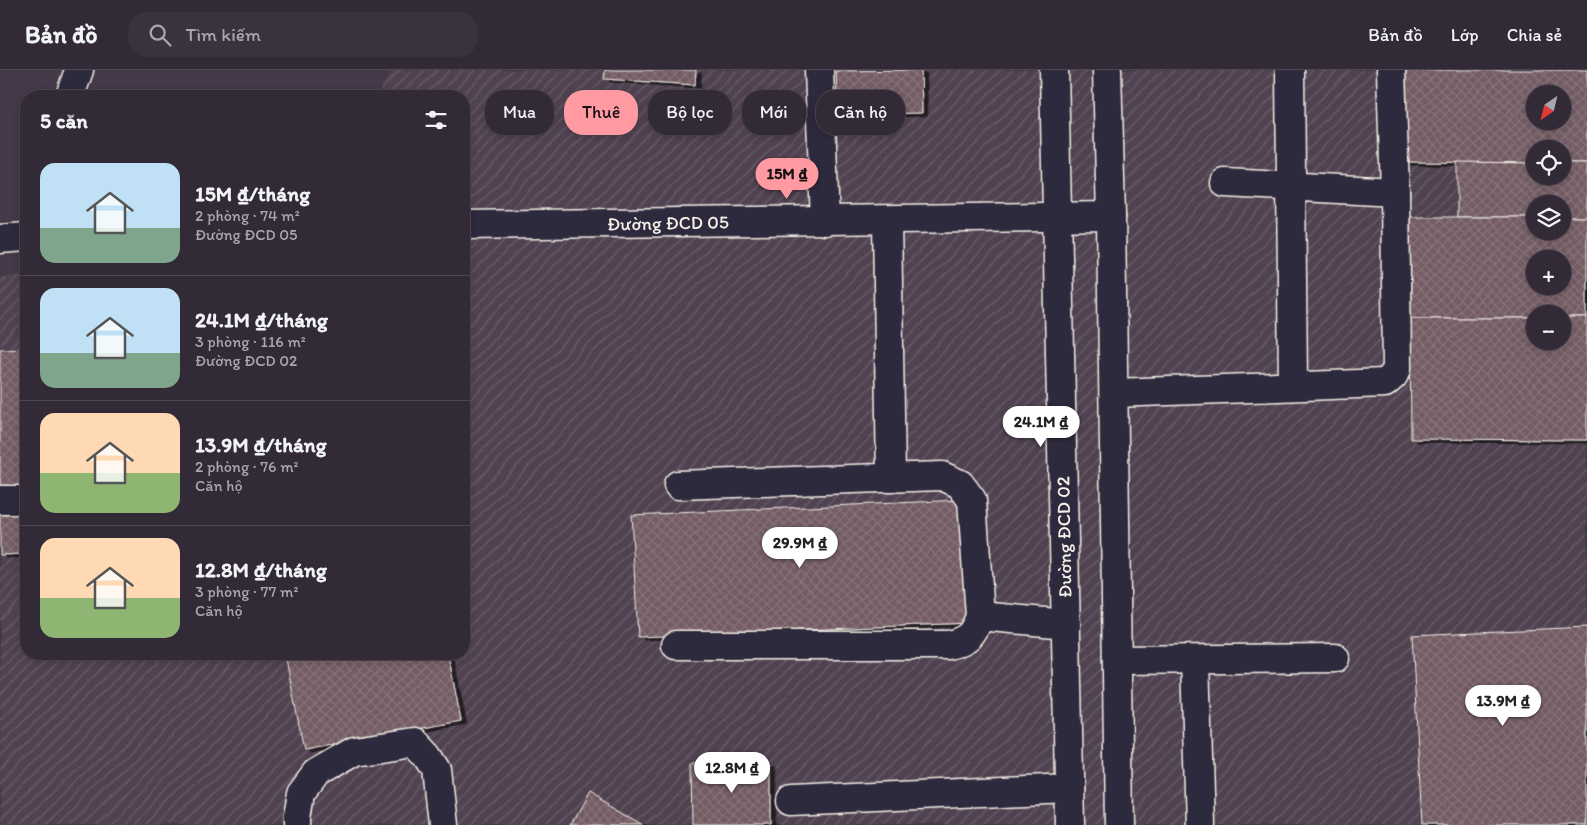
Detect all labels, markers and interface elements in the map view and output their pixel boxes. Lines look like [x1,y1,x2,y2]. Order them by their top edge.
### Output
search box [128,12,478,57]
text: Bản đồ [25,20,98,49]
icon: search [146,21,174,49]
text: Tìm kiếm [186,23,261,46]
text: Bản đồ [1368,24,1423,46]
text: Lớp [1451,24,1479,46]
text: Chia sẻ [1507,24,1562,46]
north arrow [1526,85,1571,130]
map controls [1526,85,1571,350]
chip: Mua [485,90,554,135]
chip: Thuê [564,90,638,135]
chip: Bộ lọc [648,90,732,135]
chip: Mới [742,90,806,135]
chip: Căn hộ [816,90,905,135]
icon: filters [422,106,450,134]
text: 5 căn [40,108,88,133]
button: locate [1526,140,1571,185]
pin: 15M ₫ [752,158,822,200]
text: 15M ₫ [766,164,808,183]
text: 15M ₫/tháng [195,181,310,206]
icon: home [80,183,140,243]
button: layers [1526,195,1571,240]
text: 2 phòng · 74 m² [195,206,300,225]
street label: Đường ĐCD 05 [607,210,729,236]
text: Đường ĐCD 05 [195,225,297,244]
button: + [1526,250,1571,295]
button: − [1526,305,1571,350]
text: 24.1M ₫/tháng [195,307,328,332]
icon: home [80,308,140,368]
text: 3 phòng · 116 m² [195,332,306,351]
text: Đường ĐCD 02 [195,351,297,370]
pin: 24.1M ₫ [995,406,1087,448]
text: 24.1M ₫ [1014,412,1068,431]
text: 13.9M ₫/tháng [195,432,327,457]
icon: home [80,433,140,493]
text: 2 phòng · 76 m² [195,457,299,476]
text: Căn hộ [195,476,243,495]
street label: Đường ĐCD 02 [1051,476,1077,598]
pin: 29.9M ₫ [754,526,846,569]
text: 29.9M ₫ [773,533,827,552]
text: 12.8M ₫/tháng [195,557,327,582]
icon: home [80,558,140,618]
text: 3 phòng · 77 m² [195,582,298,601]
text: Căn hộ [195,601,243,620]
pin: 13.9M ₫ [1457,684,1549,727]
text: 13.9M ₫ [1476,691,1530,710]
pin: 12.8M ₫ [686,752,778,794]
text: 12.8M ₫ [705,758,759,777]

